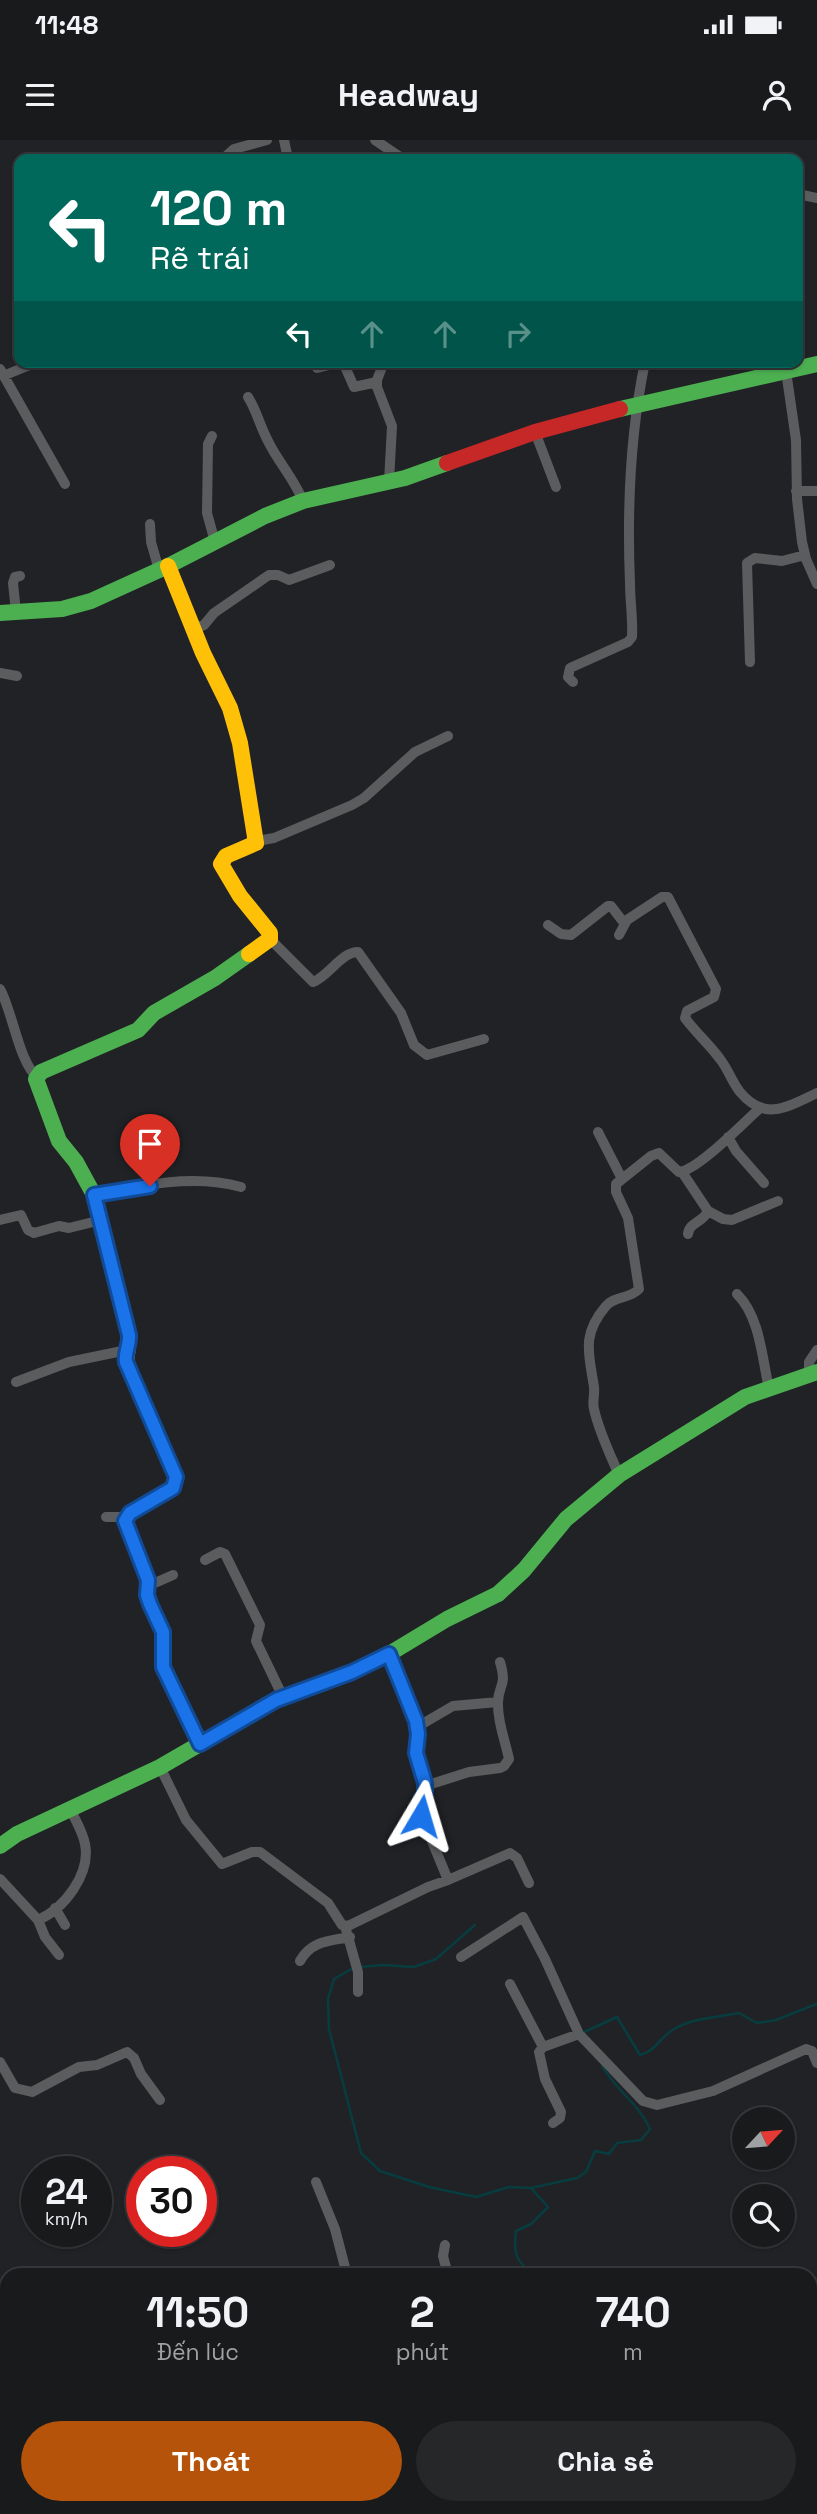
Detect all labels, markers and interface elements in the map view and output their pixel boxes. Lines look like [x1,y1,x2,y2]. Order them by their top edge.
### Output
text: 11:48 [35,8,98,42]
text: Headway [338,75,479,115]
icon: menu [21,76,59,114]
icon: person [758,76,796,114]
text: 120 m [150,177,287,239]
icon: left [35,182,126,273]
text: Rẽ trái [150,238,250,278]
icon: left [280,315,318,353]
icon: ahead [353,315,391,353]
icon: ahead [426,315,464,353]
icon: right [499,315,537,353]
pin [120,1114,180,1186]
icon: arrive [131,1125,169,1163]
position arrow [384,1779,458,1853]
north arrow [732,2107,794,2170]
map controls [732,2107,795,2247]
speed limit sign: 30 [126,2156,217,2247]
text: 24 [45,2170,88,2214]
button: search [732,2184,795,2247]
text: km/h [45,2207,88,2230]
text: 11:50 [146,2286,249,2339]
text: 2 [410,2286,435,2339]
text: 740 [595,2286,671,2339]
text: Đến lúc [157,2337,239,2367]
text: phút [396,2337,449,2367]
text: m [623,2337,643,2367]
button: Thoát [21,2421,402,2501]
button: Chia sẻ [416,2421,796,2501]

